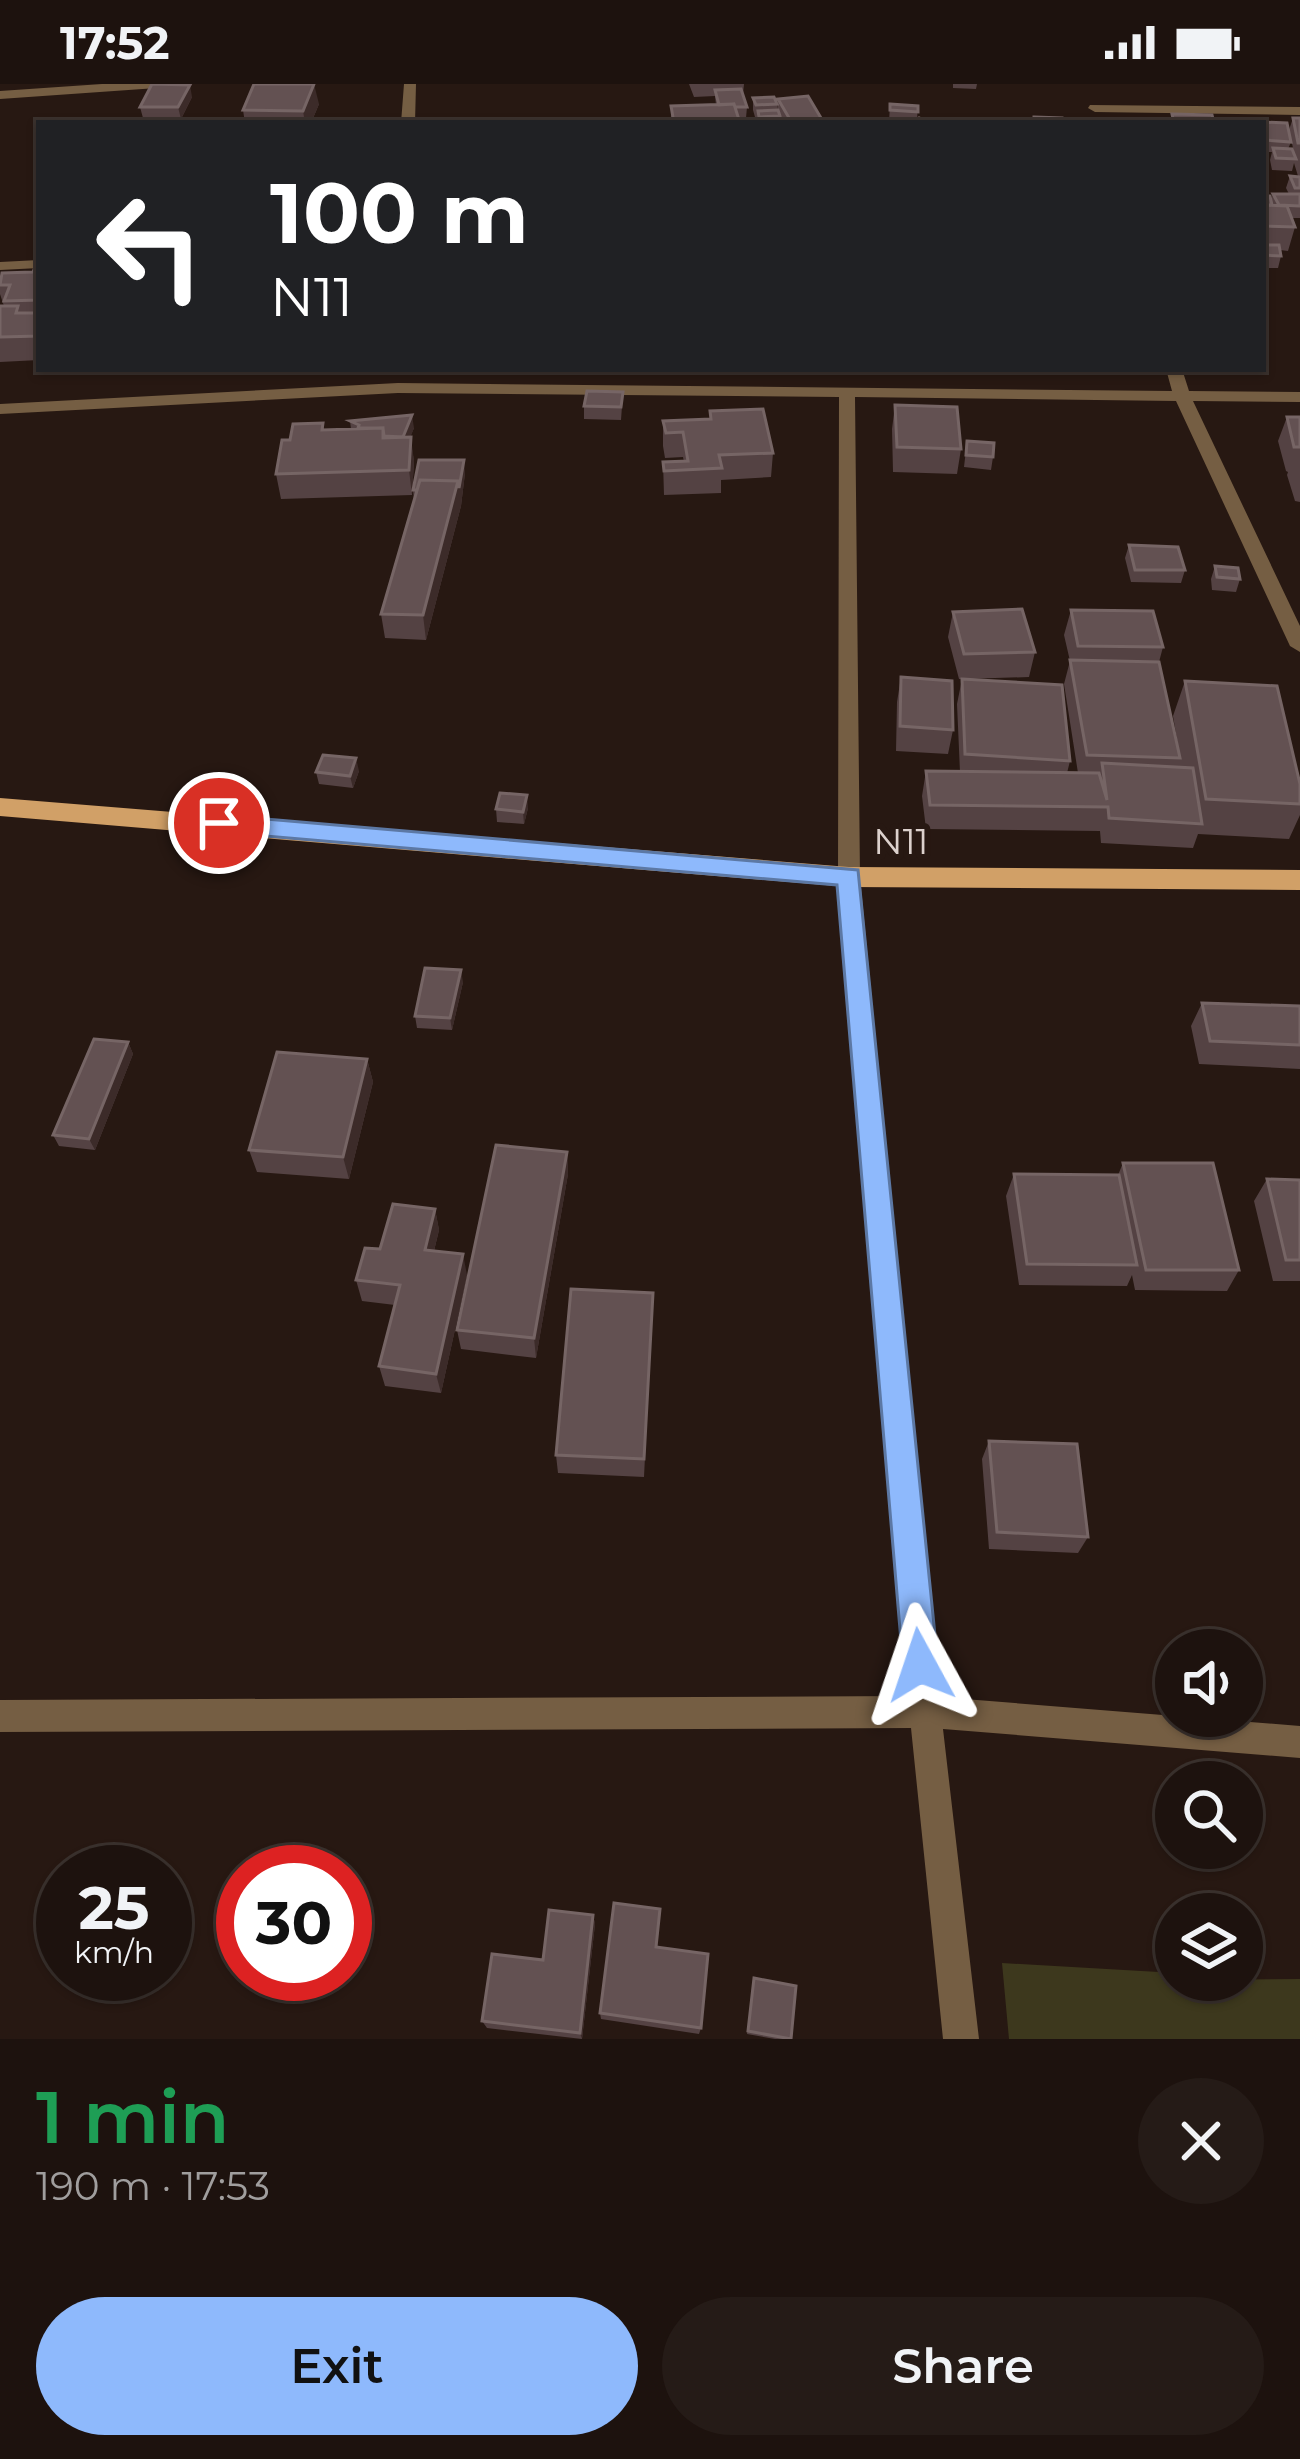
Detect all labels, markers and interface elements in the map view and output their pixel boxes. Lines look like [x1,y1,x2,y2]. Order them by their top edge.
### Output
text: 17:52 [60,15,170,70]
text: 100 m [270,162,529,264]
icon: left [72,168,228,324]
text: N11 [270,264,353,330]
pin [168,772,270,874]
icon: arrive [186,790,252,856]
street label: N11 [873,819,929,863]
position arrow [857,1602,983,1728]
map controls [1155,1629,1263,2001]
button: sound [1155,1629,1263,1737]
button: search [1155,1761,1263,1869]
speed limit sign: 30 [216,1845,372,2001]
text: 25 [78,1871,150,1944]
button: layers [1155,1893,1263,2001]
text: km/h [74,1934,154,1971]
text: 1 min [36,2073,229,2161]
button: close [1138,2078,1264,2204]
text: 190 m · 17:53 [36,2162,270,2210]
button: Exit [36,2297,638,2435]
button: Share [662,2297,1264,2435]

